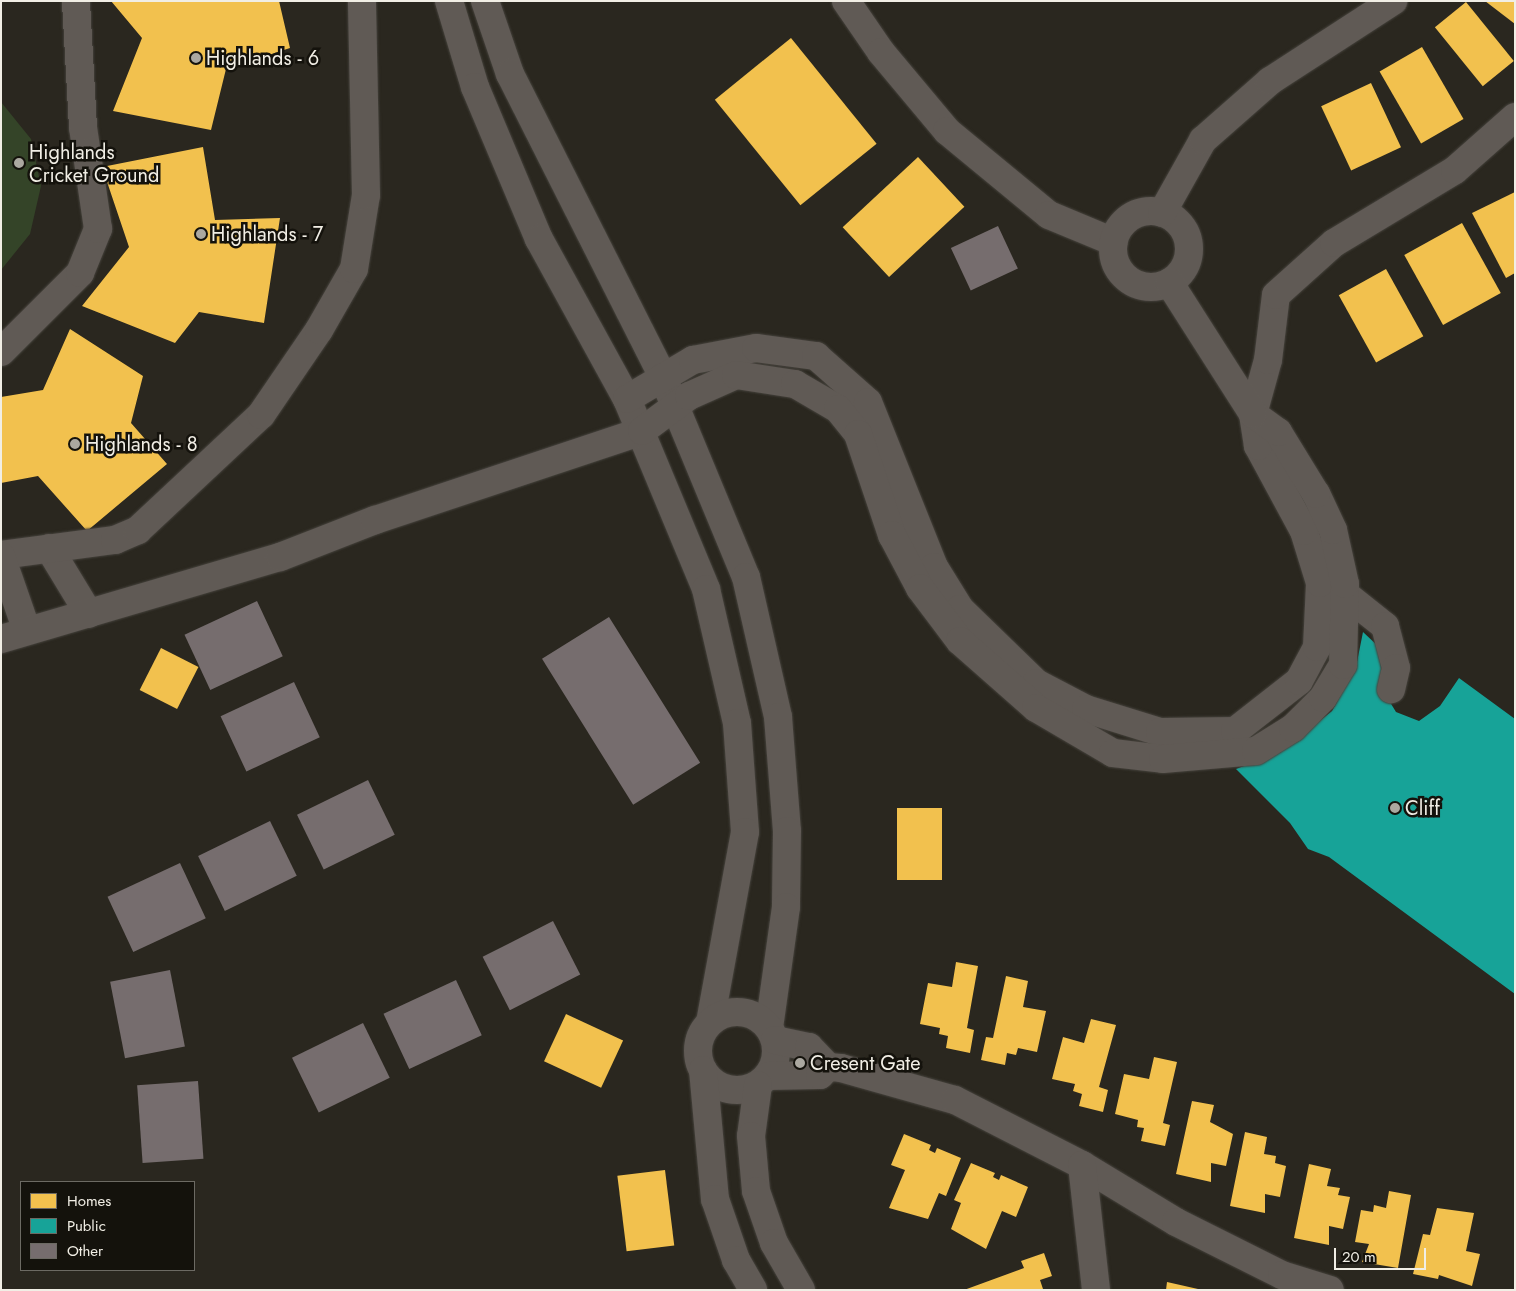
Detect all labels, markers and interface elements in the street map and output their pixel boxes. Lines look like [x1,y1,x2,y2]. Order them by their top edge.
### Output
place label: Highlands - 6 [206,46,319,70]
marker: Highlands - 6 [190,52,202,64]
place label: Highlands Cricket Ground [29,140,159,187]
marker: Highlands Cricket Ground [13,157,25,169]
place label: Highlands - 7 [211,222,323,246]
marker: Highlands - 7 [195,228,207,240]
place label: Highlands - 8 [85,432,198,456]
marker: Highlands - 8 [69,438,81,450]
place label: Cliff [1405,796,1440,820]
marker: Cliff [1389,802,1401,814]
place label: Cresent Gate [810,1051,920,1075]
marker: Cresent Gate [794,1057,806,1069]
legend [20,1181,195,1271]
text: Homes [67,1190,111,1212]
text: Public [67,1215,106,1237]
scale bar [1336,1238,1428,1270]
text: Other [67,1240,103,1262]
text: 20 m [1342,1246,1376,1268]

